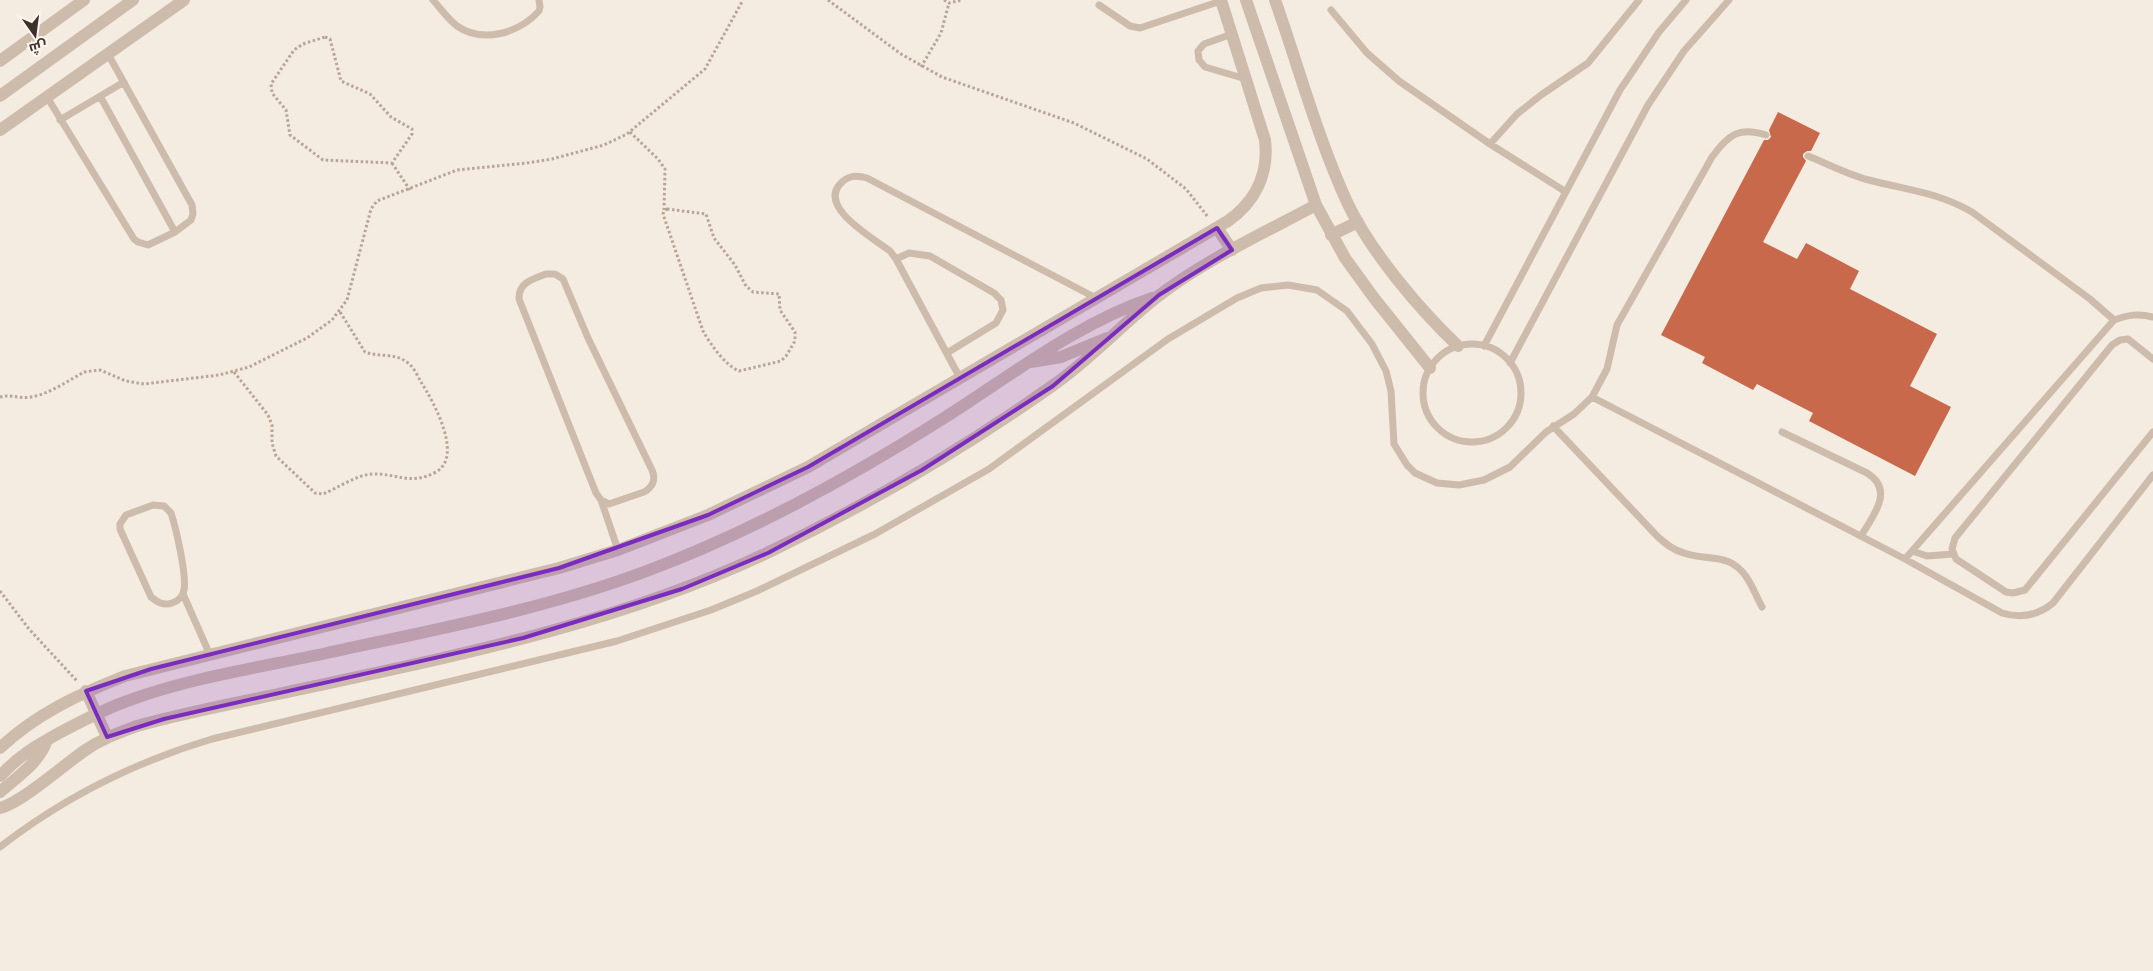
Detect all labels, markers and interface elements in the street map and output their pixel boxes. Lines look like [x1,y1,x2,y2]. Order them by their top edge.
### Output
north arrow [10,10,60,60]
text: ش [27,37,49,58]

